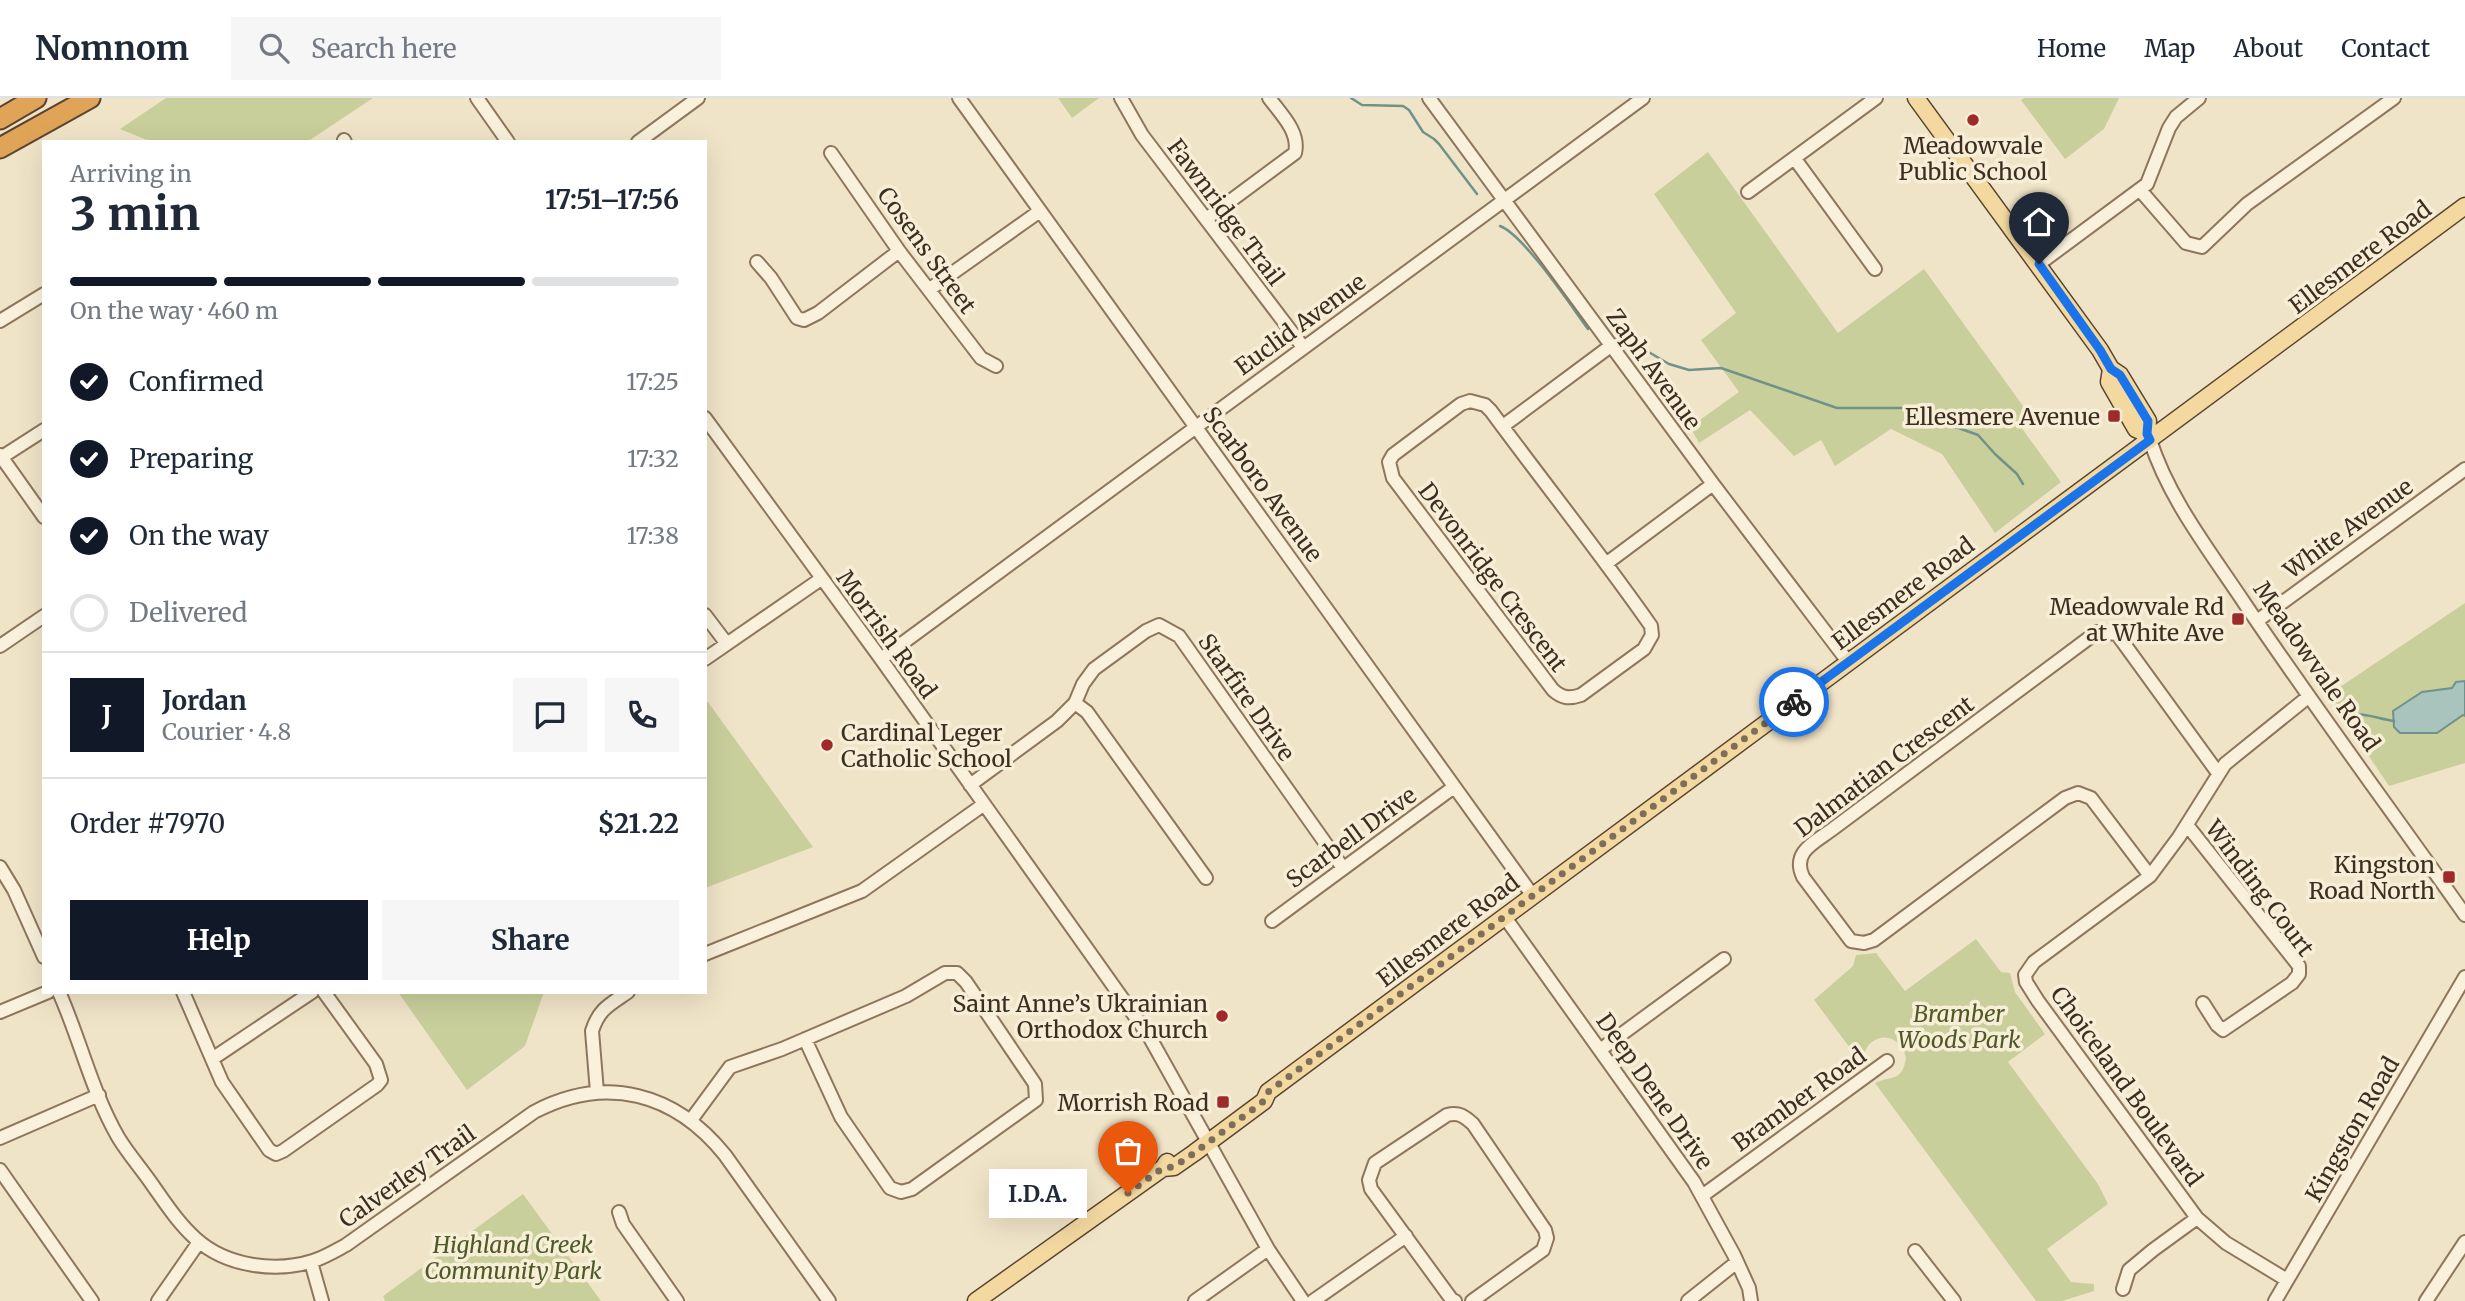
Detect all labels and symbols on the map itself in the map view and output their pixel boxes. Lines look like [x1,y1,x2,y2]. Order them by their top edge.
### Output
marker: Meadowvale Public School [1965,112,1981,128]
place label: Meadowvale Public School [1899,131,2047,186]
street label: Fawnridge Trail [1161,133,1291,291]
street label: Cosens Street [871,181,983,319]
pin [2009,192,2069,264]
street label: Ellesmere Road [2283,194,2437,320]
street label: Euclid Avenue [1229,267,1371,381]
street label: Zaph Avenue [1600,303,1708,435]
street label: Scarboro Avenue [1197,401,1329,567]
place label: Ellesmere Avenue [1905,402,2100,431]
marker: Ellesmere Avenue [2106,408,2122,424]
street label: White Avenue [2277,471,2418,585]
street label: Devonridge Crescent [1412,477,1574,677]
street label: Ellesmere Road [1826,530,1980,656]
street label: Morrish Road [831,564,943,704]
street label: Meadowvale Road [2248,575,2387,757]
place label: Meadowvale Rd at White Ave [2049,592,2224,647]
marker: Meadowvale Rd at White Ave [2230,611,2246,627]
street label: Starfire Drive [1192,628,1302,766]
courier [1759,667,1829,737]
street label: Dalmatian Crescent [1789,689,1979,843]
place label: Cardinal Leger Catholic School [841,718,1012,773]
marker: Cardinal Leger Catholic School [819,737,835,753]
street label: Scarbell Drive [1280,780,1422,894]
street label: Winding Court [2199,813,2321,962]
place label: Kingston Road North [2308,850,2435,905]
street label: Ellesmere Road [1371,867,1525,993]
marker: Kingston Road North [2441,869,2457,885]
street label: Choiceland Boulevard [2045,980,2209,1192]
place label: Saint Anne’s Ukrainian Orthodox Church [952,989,1208,1044]
park label: Bramber Woods Park [1898,999,2021,1054]
street label: Deep Dene Drive [1590,1007,1720,1175]
marker: Saint Anne’s Ukrainian Orthodox Church [1214,1008,1230,1024]
street label: Bramber Road [1726,1041,1872,1157]
street label: Kingston Road [2299,1051,2405,1207]
place label: Morrish Road [1057,1088,1209,1117]
marker: Morrish Road [1215,1094,1231,1110]
street label: Calverley Trail [333,1118,481,1234]
pin [1098,1121,1158,1193]
callout: I.D.A. [988,1168,1086,1218]
park label: Highland Creek Community Park [424,1230,602,1285]

